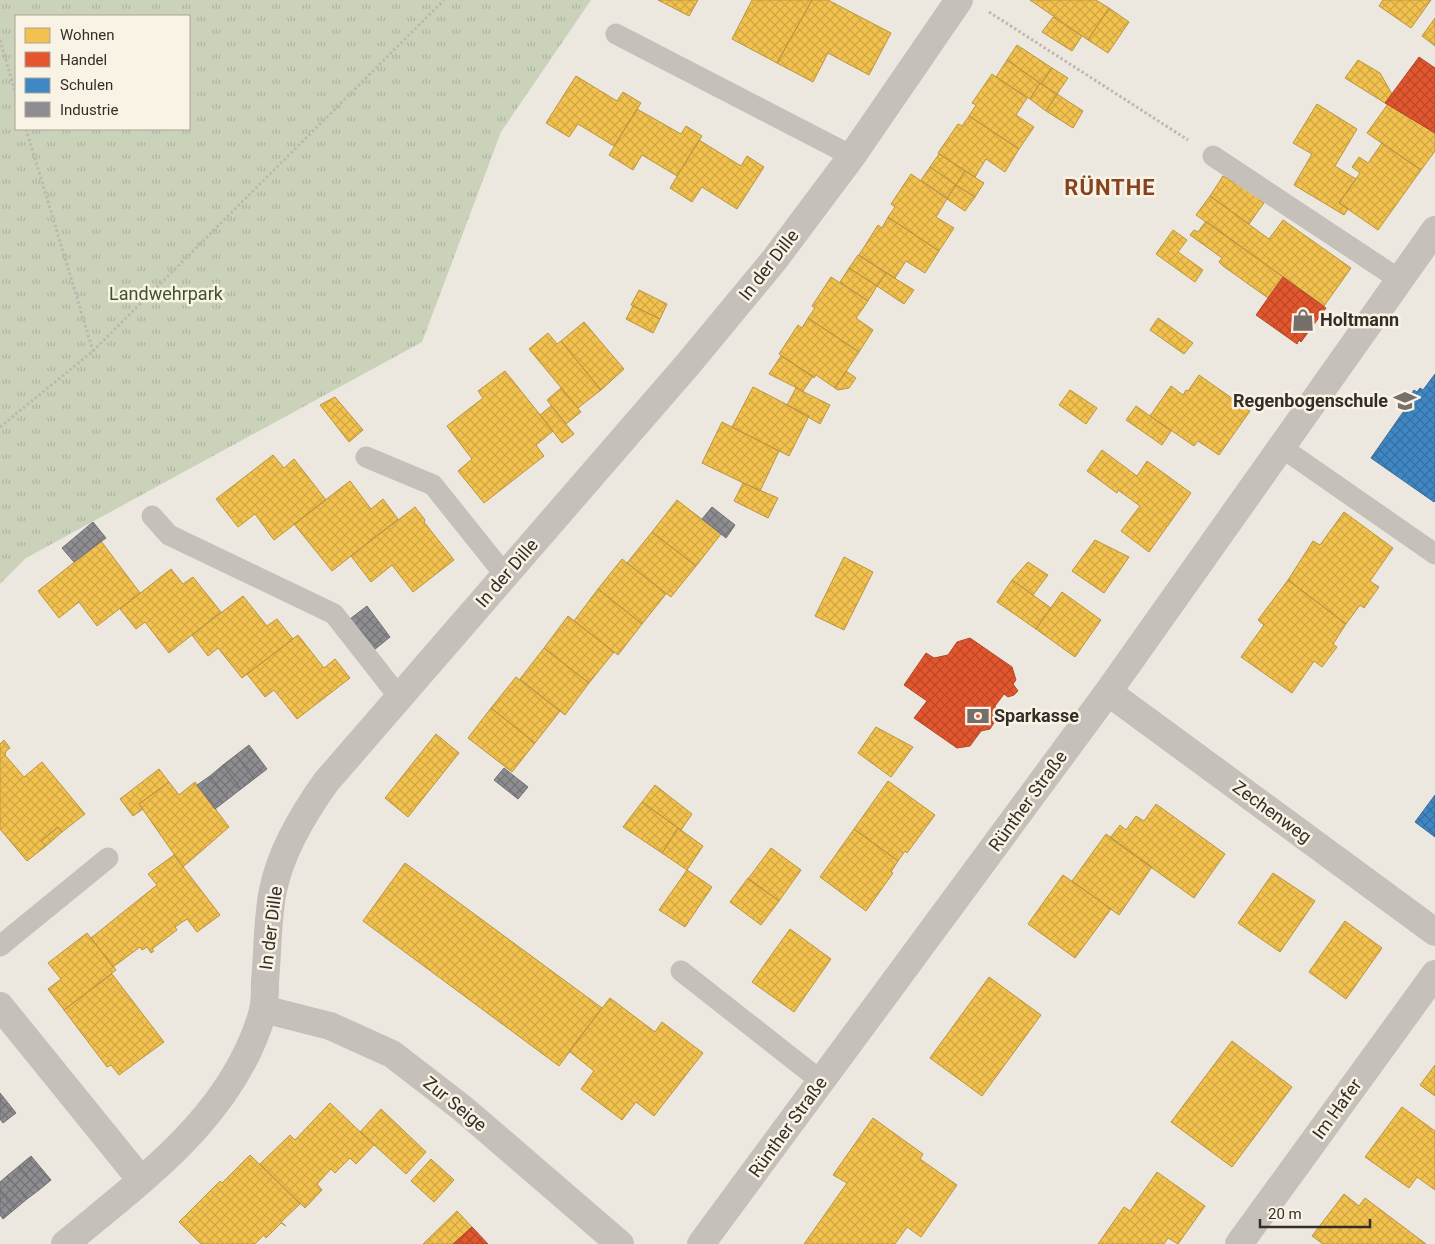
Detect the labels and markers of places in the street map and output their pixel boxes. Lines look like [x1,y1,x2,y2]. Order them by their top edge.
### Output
shop icon: Holtmann [1290,307,1316,333]
place label: Holtmann [1320,309,1399,330]
school or university icon: Regenbogenschule [1392,388,1418,414]
place label: Regenbogenschule [1233,390,1388,411]
bank icon: Sparkasse [965,703,991,729]
place label: Sparkasse [994,705,1079,726]

